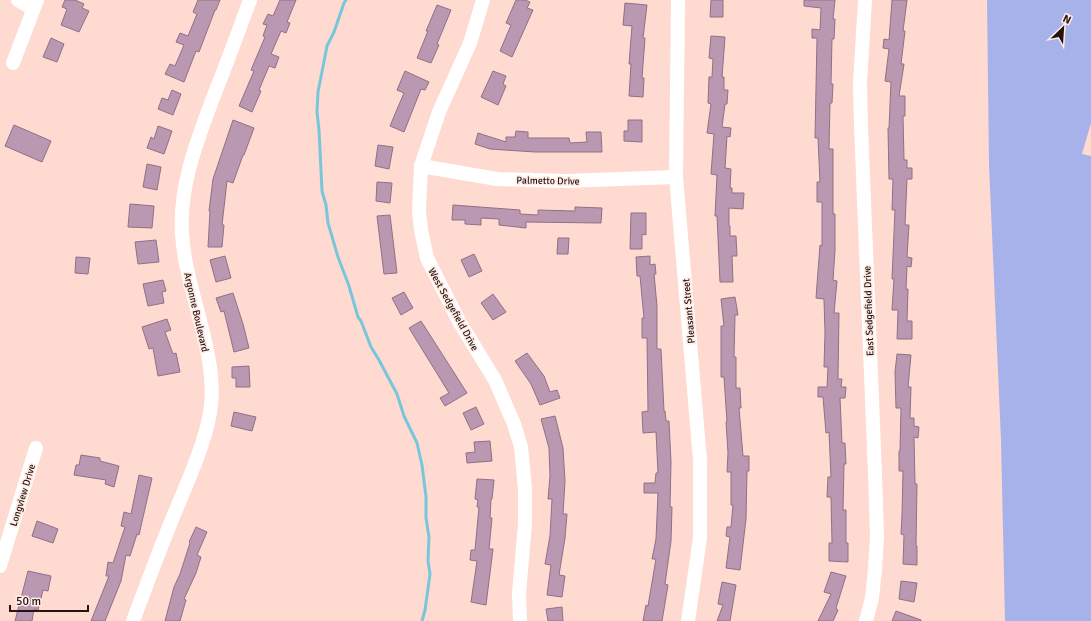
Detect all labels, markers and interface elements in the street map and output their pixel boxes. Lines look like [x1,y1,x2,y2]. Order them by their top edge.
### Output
north arrow [1043,8,1083,48]
text: N [1061,12,1073,27]
street label: Palmetto Drive [516,174,580,188]
street label: West Sedgefield Drive [425,266,481,353]
street label: East Sedgefield Drive [861,266,877,356]
street label: Argonne Boulevard [181,271,211,353]
street label: Pleasant Street [680,277,698,344]
street label: Longview Drive [8,463,38,528]
scale bar [10,587,88,613]
text: 50 m [16,594,41,609]

